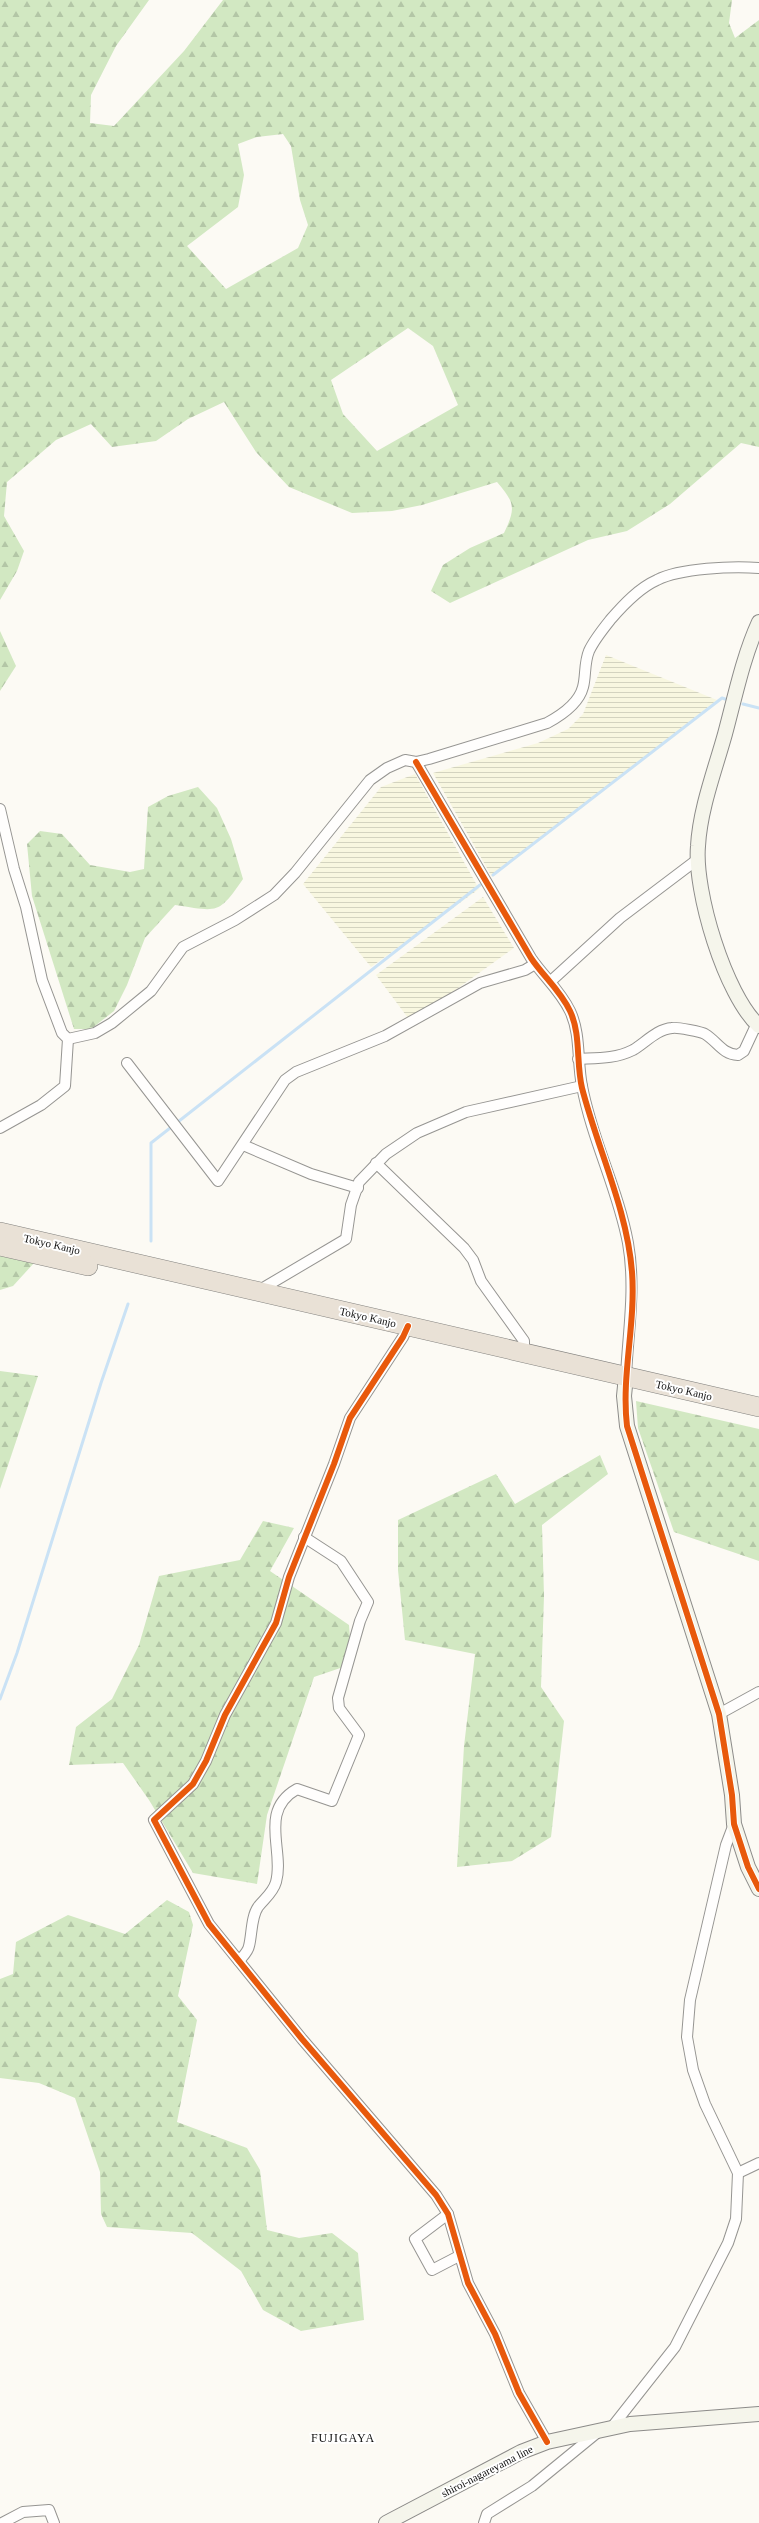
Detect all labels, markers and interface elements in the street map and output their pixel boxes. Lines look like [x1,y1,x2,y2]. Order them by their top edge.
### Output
street label: Tokyo Kanjo [23,1232,82,1256]
street label: Tokyo Kanjo [339,1305,398,1329]
street label: Tokyo Kanjo [655,1378,714,1402]
district label: FUJIGAYA [311,2431,375,2445]
street label: shiroi-nagareyama line [439,2443,535,2499]

